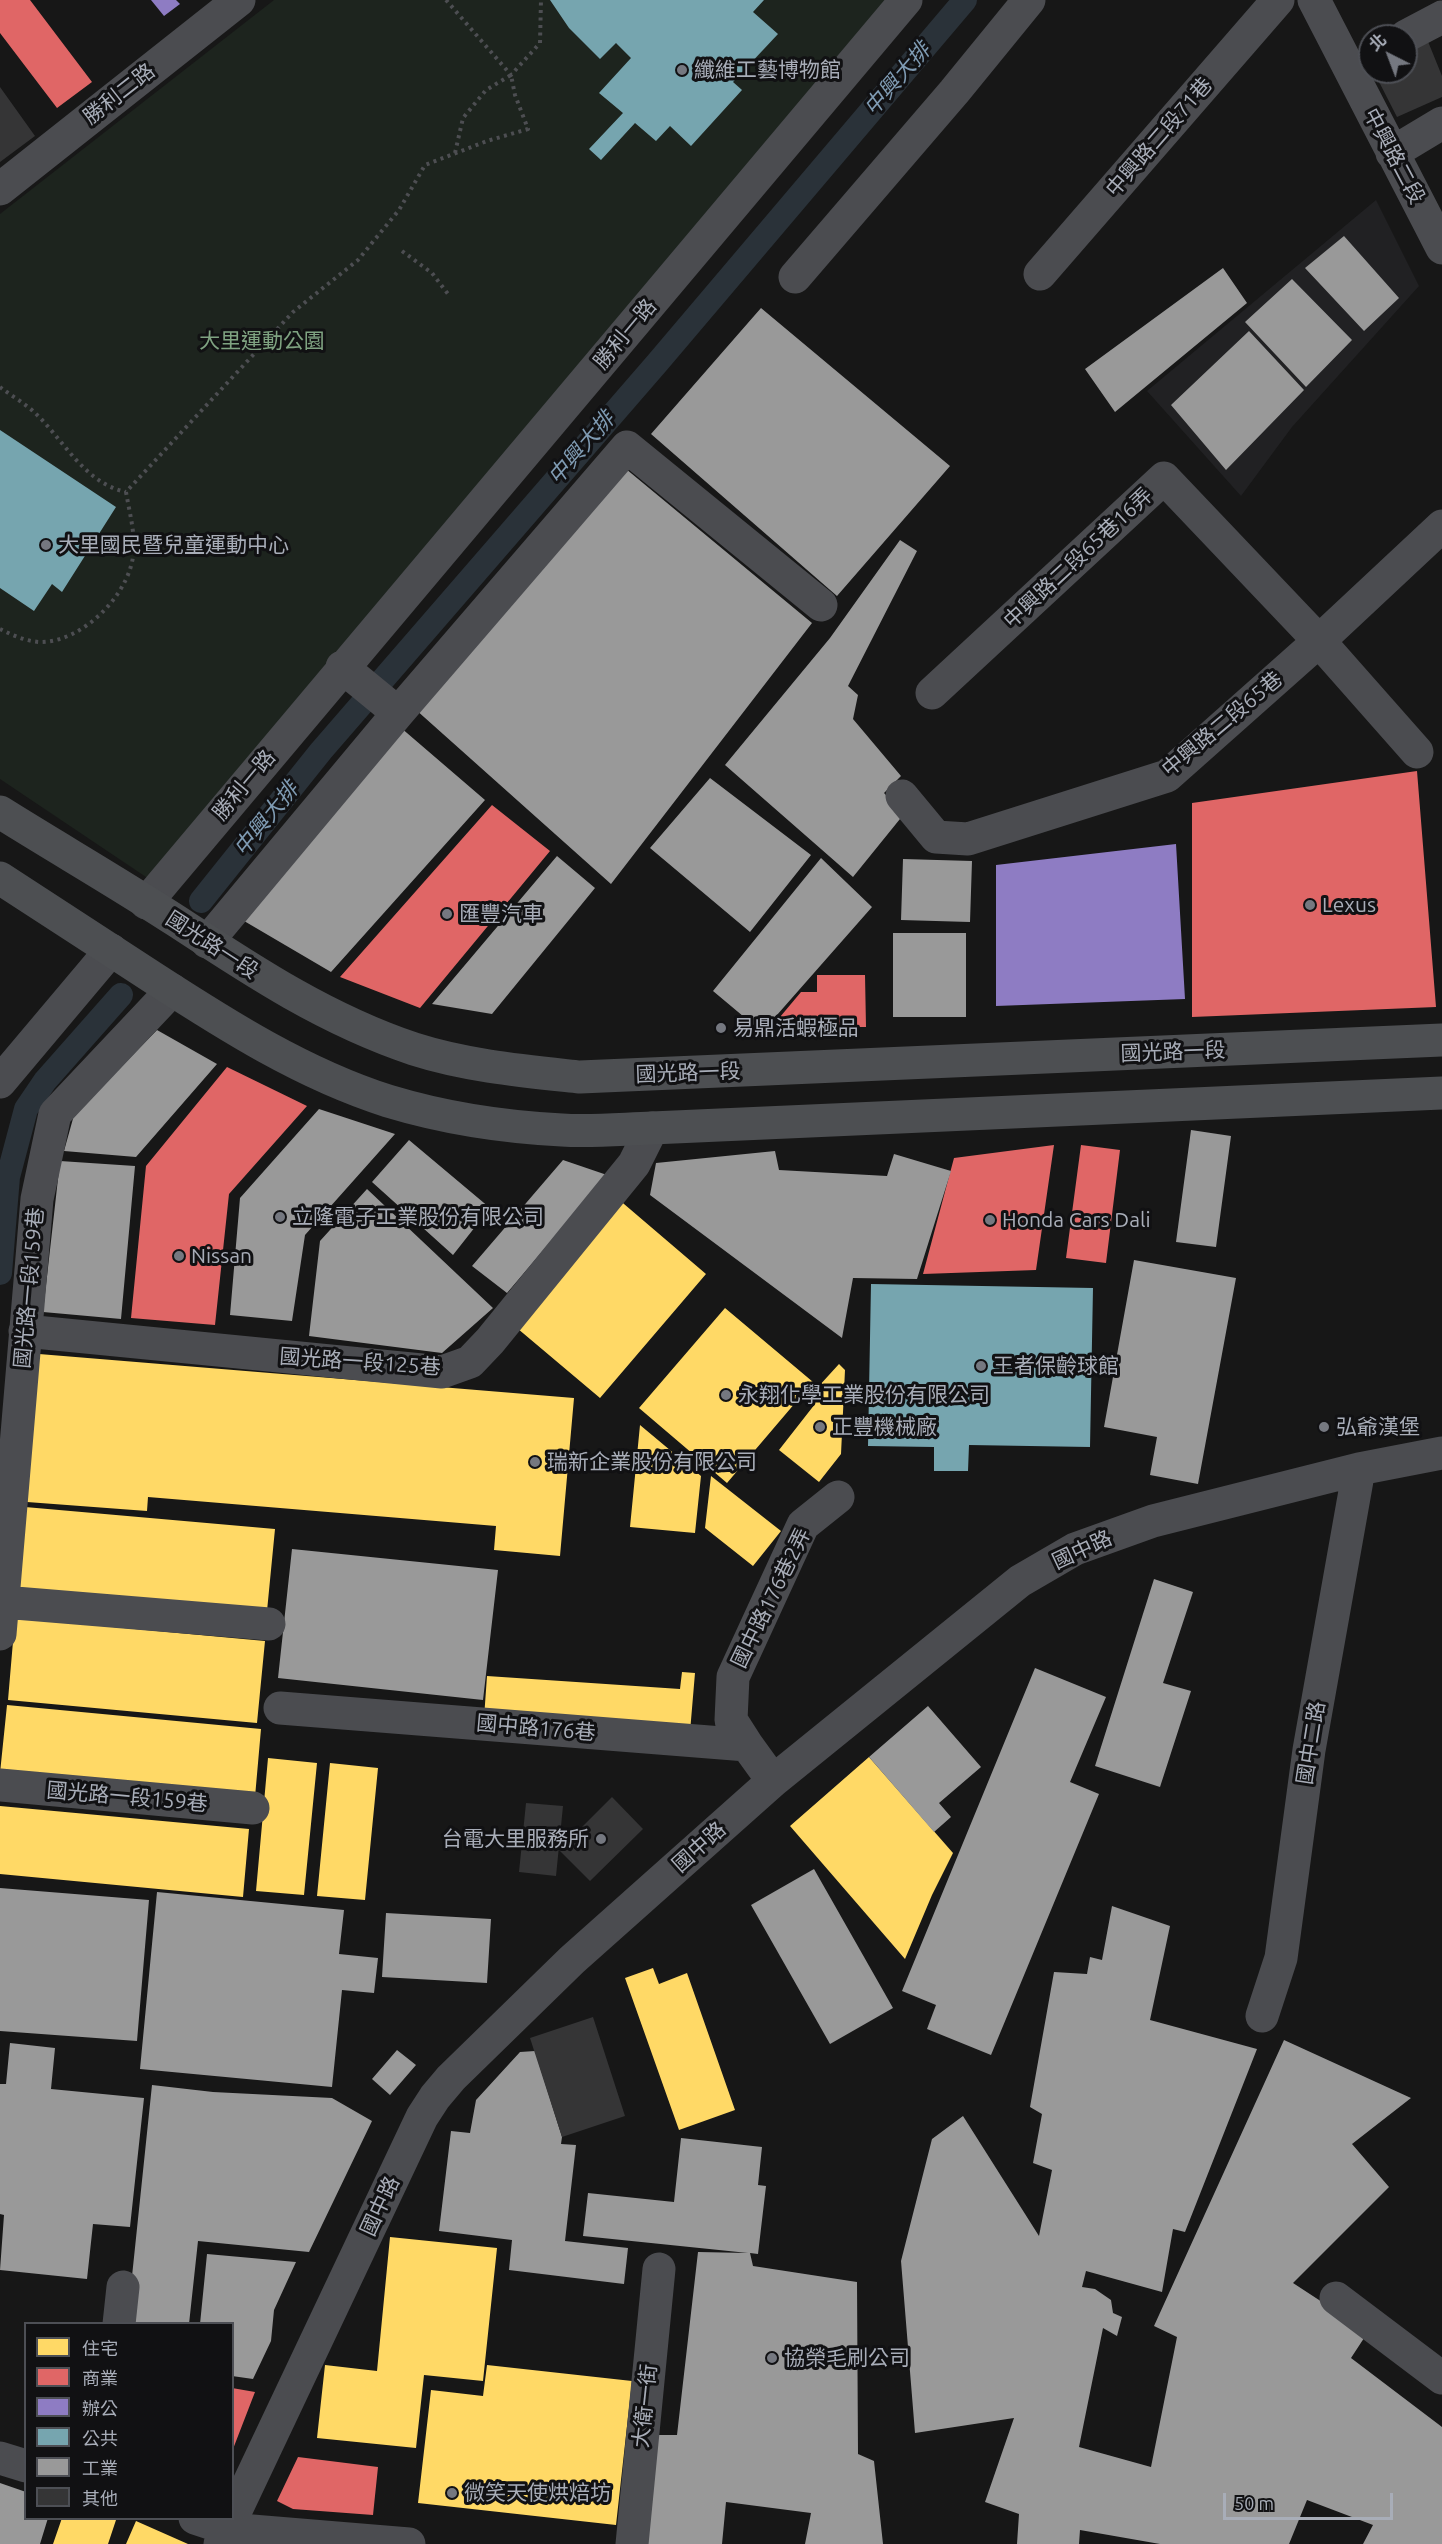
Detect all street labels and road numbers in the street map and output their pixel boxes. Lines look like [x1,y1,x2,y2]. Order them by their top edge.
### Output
street label: 勝利二路 [78,58,160,130]
street label: 中興路二段71巷 [1100,72,1218,202]
street label: 中興路二段 [1358,104,1430,208]
street label: 勝利一路 [588,294,662,374]
street label: 中興路二段65巷16弄 [998,483,1158,633]
street label: 中興路二段65巷 [1157,666,1287,782]
street label: 勝利一路 [207,745,281,825]
street label: 國光路一段 [161,906,263,984]
street label: 國光路一段 [1120,1038,1226,1066]
street label: 國光路一段 [635,1059,741,1087]
street label: 國光路一段159巷 [9,1206,49,1370]
street label: 國光路一段125巷 [279,1344,441,1380]
street label: 國中路176巷2弄 [726,1524,816,1672]
street label: 國中路 [1048,1525,1116,1575]
street label: 國中二路 [1292,1700,1330,1786]
street label: 國中路176巷 [475,1710,597,1746]
street label: 國光路一段159巷 [45,1777,209,1817]
street label: 國中路 [667,1817,731,1877]
street label: 國中路 [355,2172,405,2240]
street label: 大衛一街 [628,2363,662,2449]

